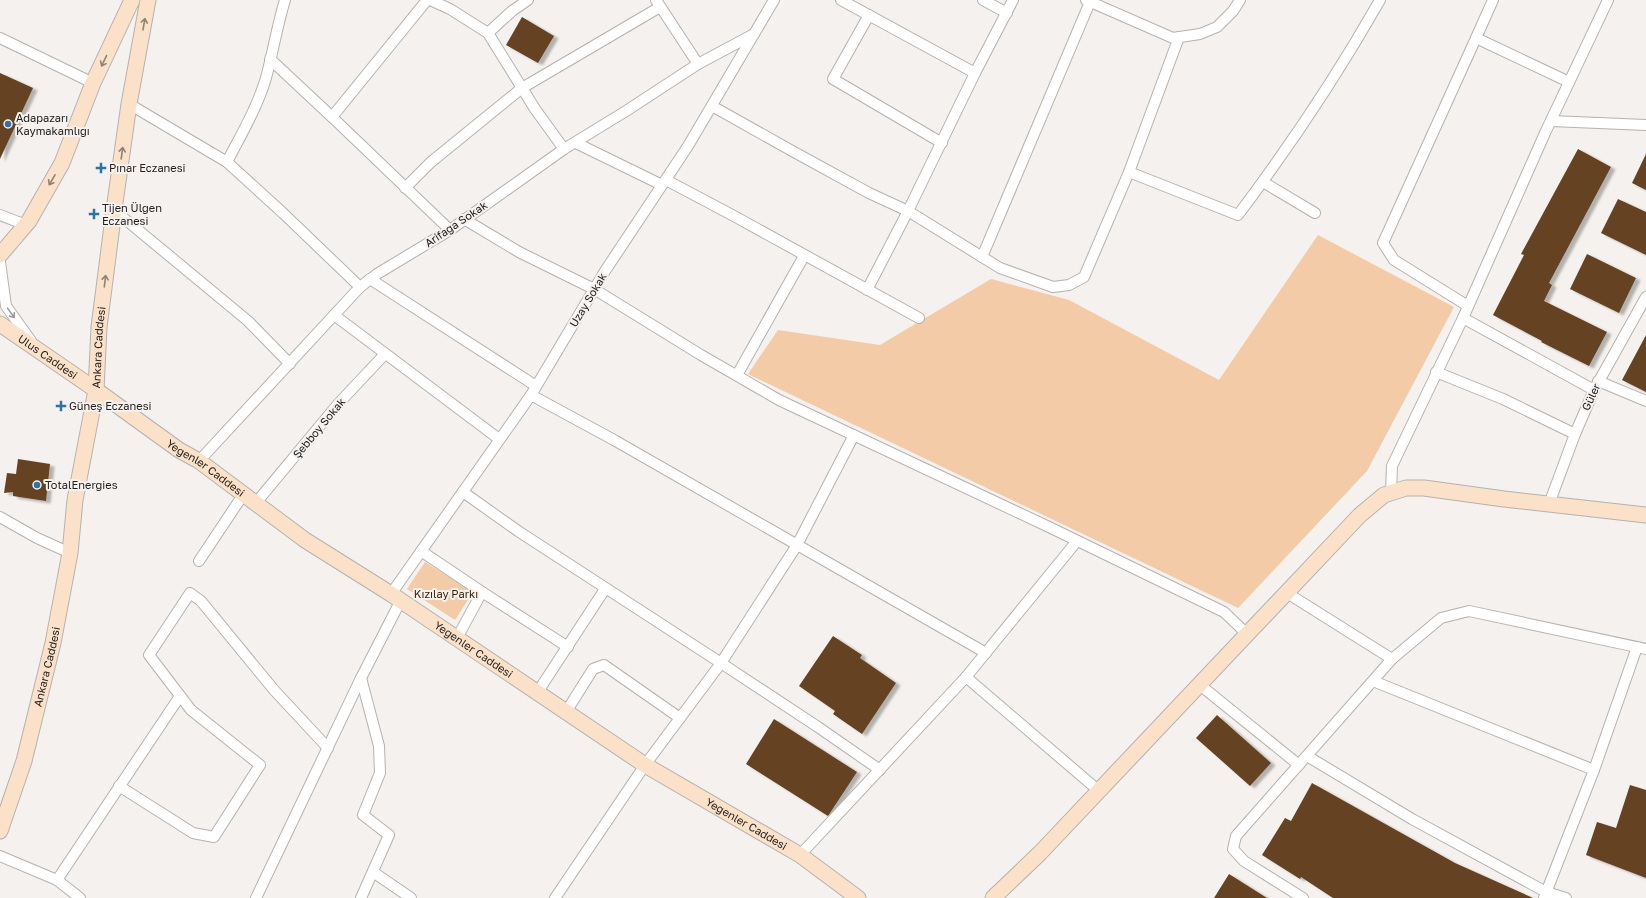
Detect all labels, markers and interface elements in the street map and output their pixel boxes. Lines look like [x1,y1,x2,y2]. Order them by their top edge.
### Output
one-way arrow [140,18,148,31]
one-way arrow [100,54,107,66]
place label: Adapazarı Kaymakamlığı [16,111,90,137]
marker: Adapazarı Kaymakamlığı [3,119,13,129]
one-way arrow [118,147,126,160]
place label: Pınar Eczanesi [109,161,186,174]
marker: Pınar Eczanesi [96,163,106,173]
one-way arrow [48,174,56,186]
street label: Arifağa Sokak [422,198,489,249]
place label: Tijen Ülgen Eczanesi [102,201,162,227]
marker: Tijen Ülgen Eczanesi [89,209,99,219]
street label: Uzay Sokak [566,270,609,329]
one-way arrow [101,275,109,288]
street label: Ankara Caddesi [89,306,108,389]
one-way arrow [7,307,15,318]
street label: Ulus Caddesi [16,331,80,381]
street label: Güler [1579,380,1603,412]
street label: Şebboy Sokak [290,395,348,460]
place label: Güneş Eczanesi [69,399,152,412]
marker: Güneş Eczanesi [56,401,66,411]
street label: Yeğenler Caddesi [164,436,247,499]
place label: TotalEnergies [45,478,118,491]
marker: TotalEnergies [32,480,42,490]
park label: Kızılay Parkı [414,587,478,600]
street label: Yeğenler Caddesi [432,618,516,680]
street label: Ankara Caddesi [31,625,62,708]
street label: Yeğenler Caddesi [704,795,790,852]

